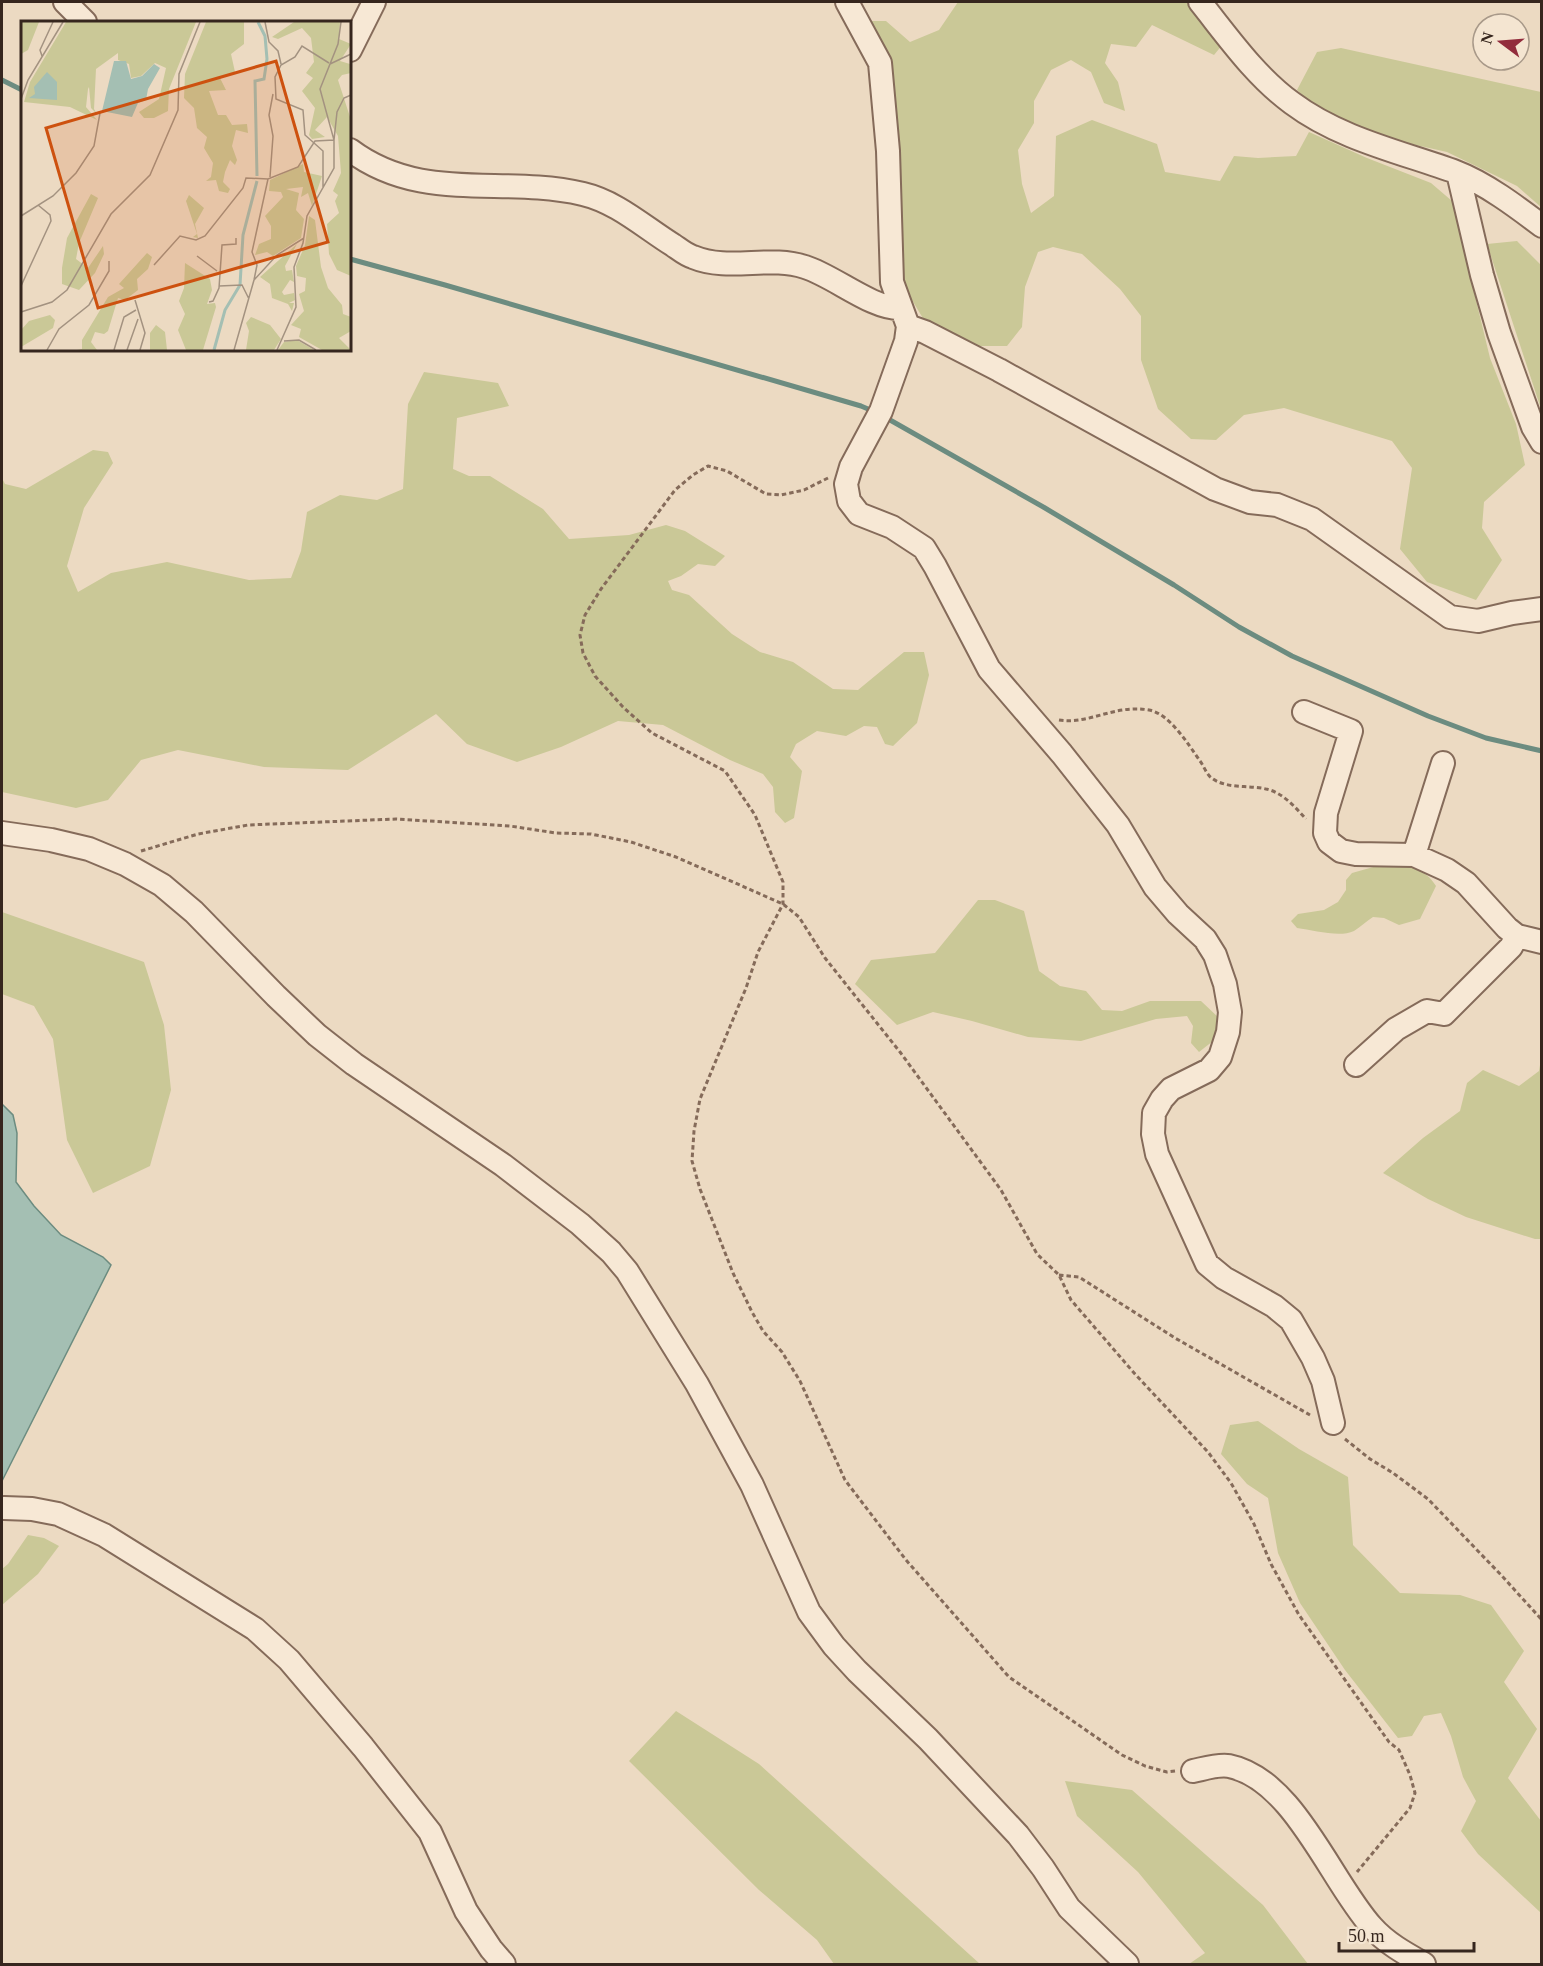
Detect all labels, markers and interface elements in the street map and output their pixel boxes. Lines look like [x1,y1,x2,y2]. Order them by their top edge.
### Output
north arrow [1471,12,1531,72]
inset map [21,21,351,351]
text: N [1477,30,1497,46]
scale bar [1339,1915,1474,1953]
text: 50 m [1348,1926,1385,1946]

